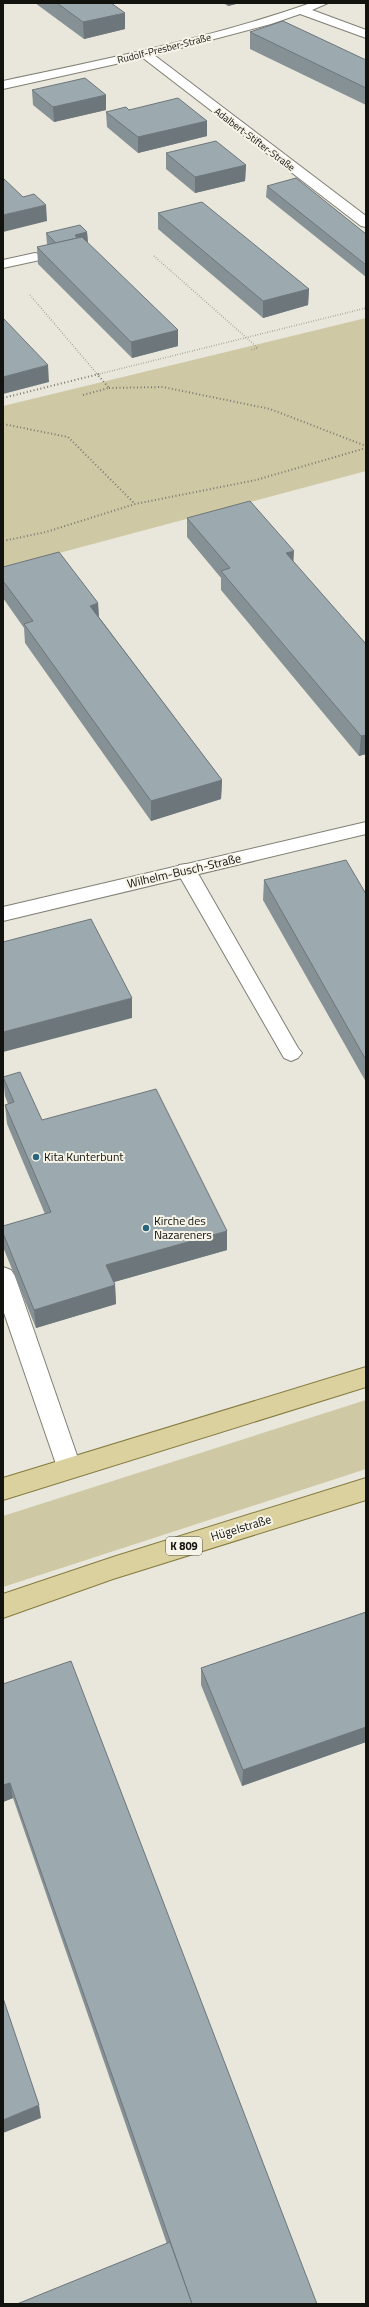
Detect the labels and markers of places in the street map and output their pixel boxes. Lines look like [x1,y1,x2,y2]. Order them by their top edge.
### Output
place label: Kita Kunterbunt [44,1147,124,1166]
marker: Kita Kunterbunt [31,1152,41,1162]
place label: Kirche des Nazareners [154,1211,212,1244]
marker: Kirche des Nazareners [141,1223,151,1233]

